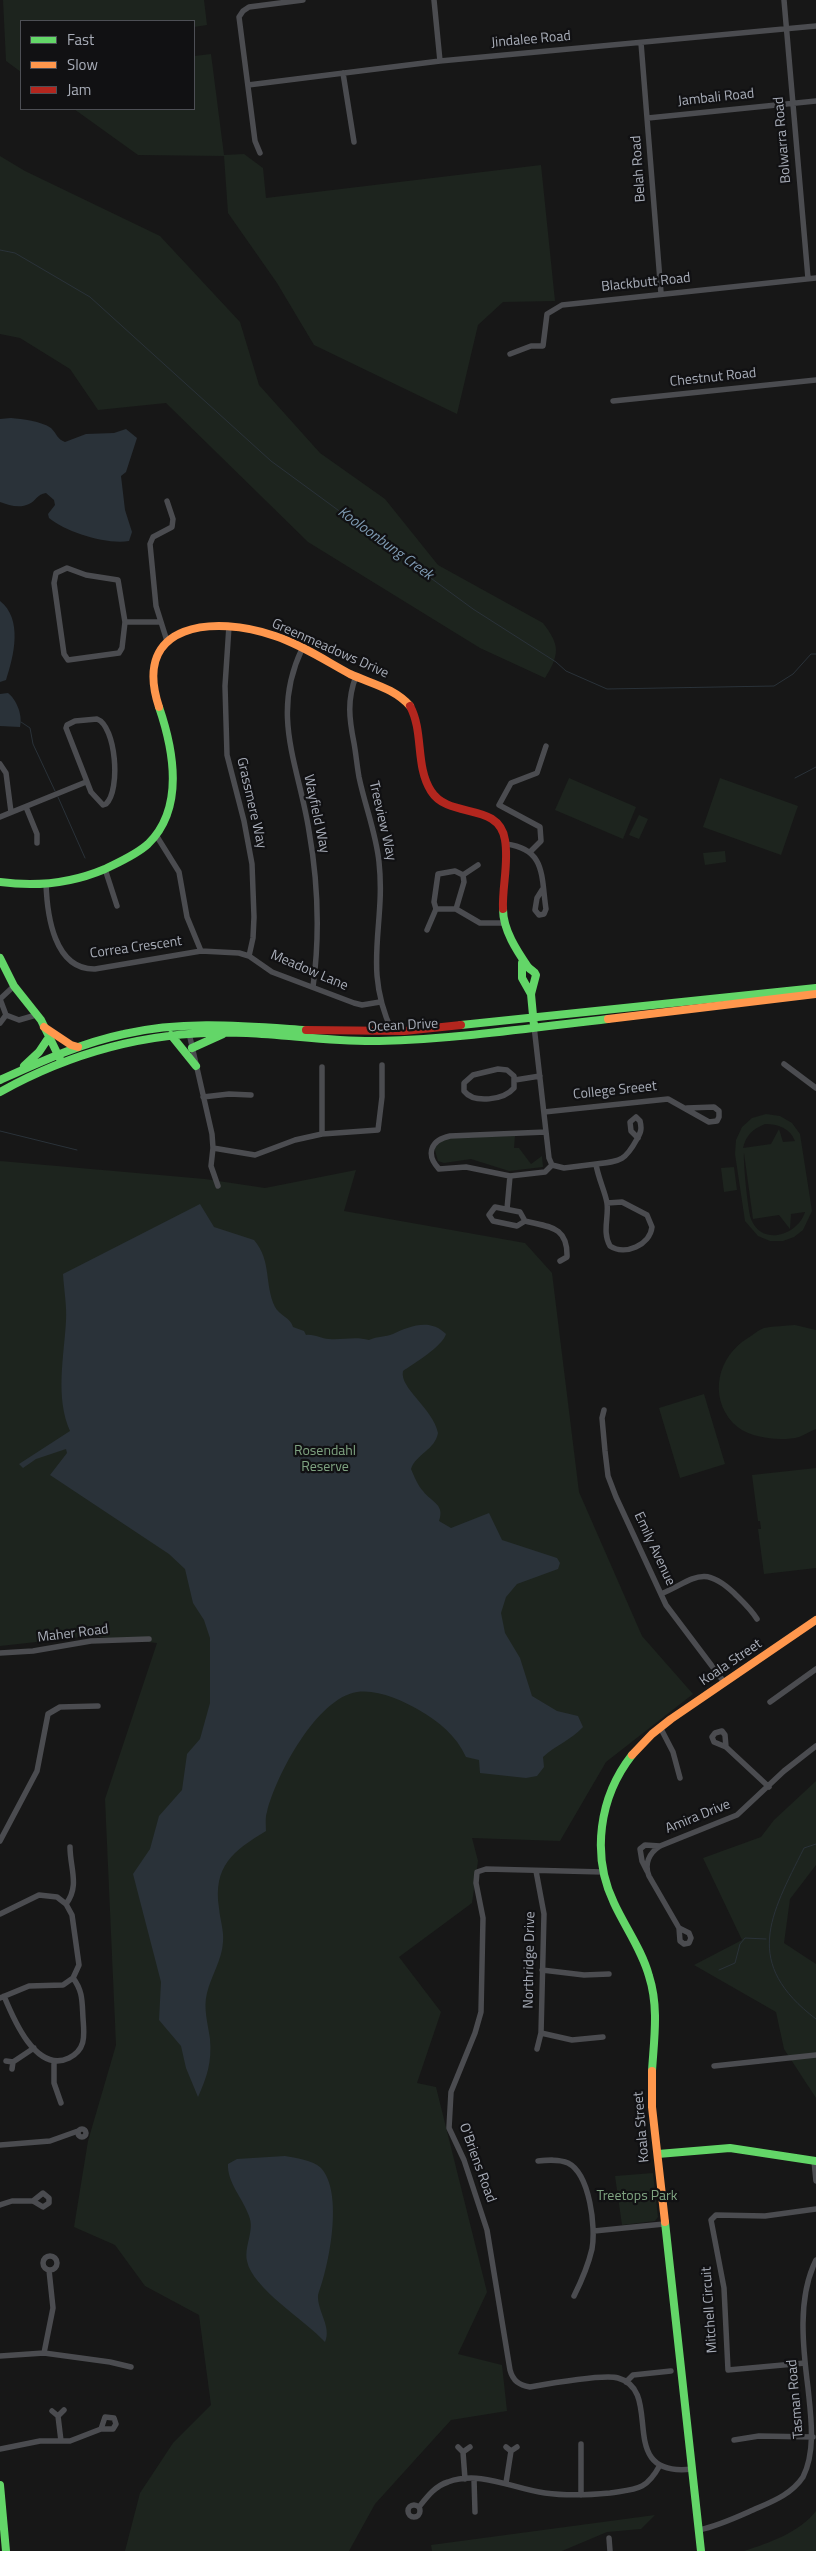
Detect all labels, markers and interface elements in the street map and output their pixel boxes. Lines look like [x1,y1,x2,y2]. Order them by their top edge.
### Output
legend [20,20,195,110]
text: Fast [67,28,94,51]
street label: Jindalee Road [491,28,571,52]
text: Slow [67,53,98,76]
text: Jam [67,78,91,101]
street label: Jambali Road [677,86,755,110]
street label: Bolwarra Road [771,96,795,184]
street label: Belah Road [628,135,650,203]
street label: Blackbutt Road [601,270,691,296]
street label: Chestnut Road [669,365,757,391]
water label: Kooloonbung Creek [334,503,436,585]
street label: Greenmeadows Drive [269,616,391,682]
street label: Grassmere Way [232,756,270,850]
street label: Wayfield Way [299,773,333,855]
street label: Treeview Way [365,779,399,863]
street label: Correa Crescent [89,933,183,963]
street label: Meadow Lane [268,947,350,995]
street label: Ocean Drive [367,1016,439,1036]
street label: College Sreeet [572,1078,658,1104]
park label: Rosendahl Reserve [294,1444,356,1476]
street label: Emily Avenue [630,1509,678,1589]
street label: Maher Road [36,1621,110,1647]
street label: Koala Street [697,1636,765,1690]
street label: Amira Drive [663,1796,733,1838]
street label: Northridge Drive [521,1911,539,2009]
street label: Koala Street [631,2091,653,2163]
street label: O'Briens Road [455,2121,499,2205]
park label: Treetops Park [596,2189,678,2205]
street label: Mitchell Circuit [699,2266,721,2354]
street label: Tasman Road [784,2359,808,2439]

